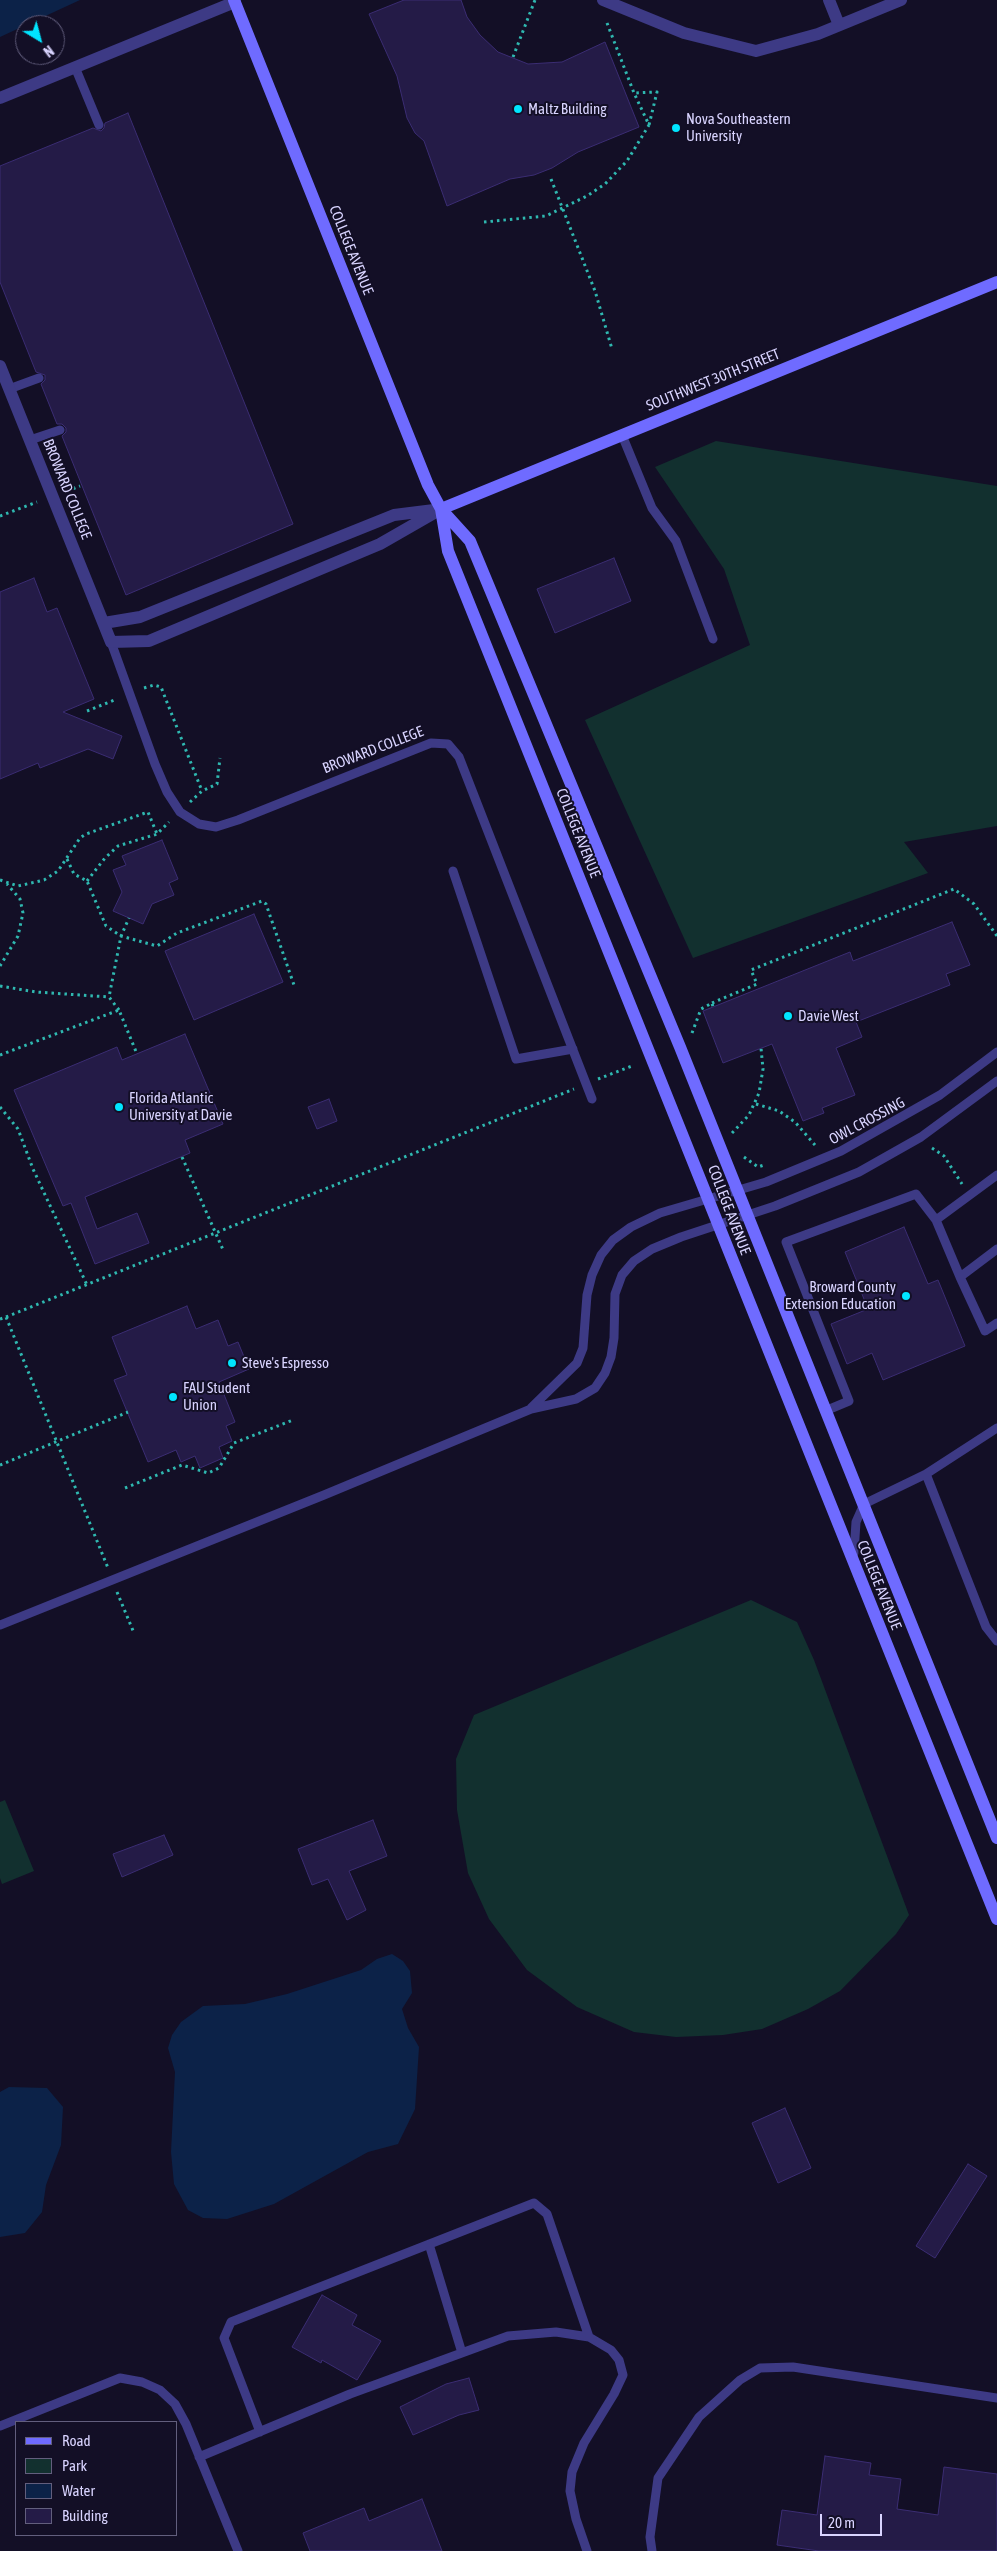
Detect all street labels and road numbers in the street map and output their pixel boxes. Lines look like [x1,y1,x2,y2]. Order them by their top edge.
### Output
street label: COLLEGE AVENUE [325,203,377,297]
street label: SOUTHWEST 30TH STREET [644,345,782,415]
street label: BROWARD COLLEGE [39,436,95,542]
street label: BROWARD COLLEGE [320,723,426,777]
street label: COLLEGE AVENUE [552,786,604,880]
street label: OWL CROSSING [826,1093,908,1149]
street label: COLLEGE AVENUE [704,1163,754,1257]
street label: COLLEGE AVENUE [853,1538,905,1632]

